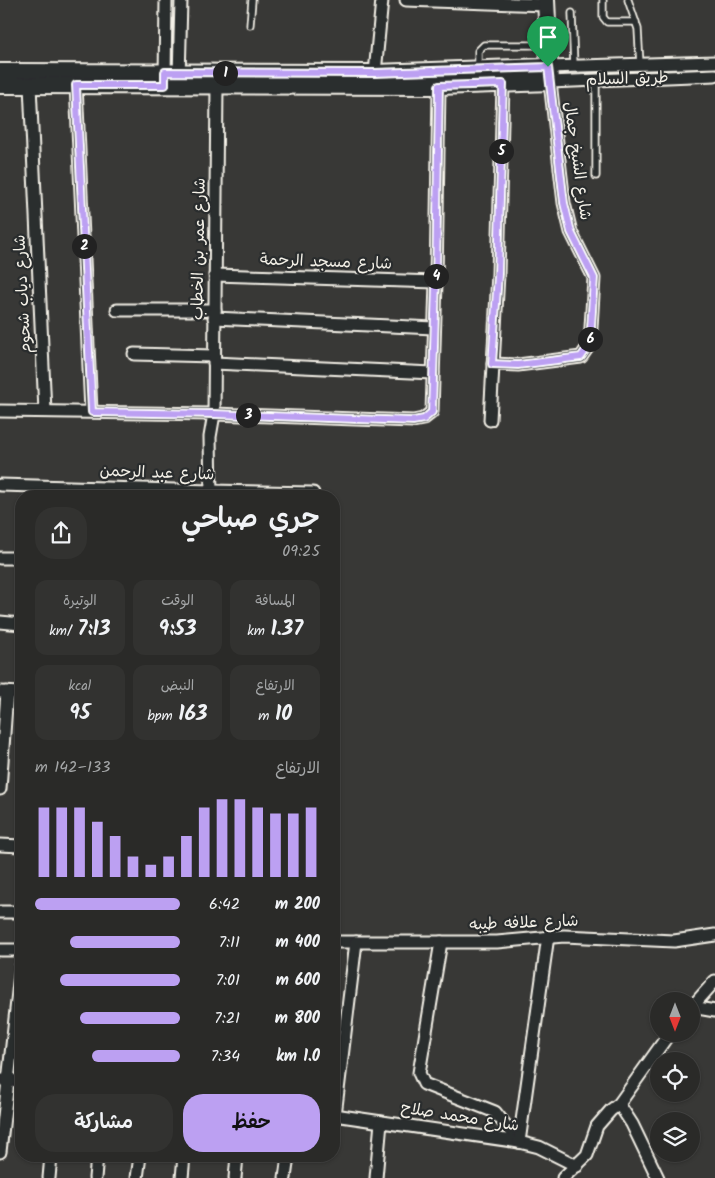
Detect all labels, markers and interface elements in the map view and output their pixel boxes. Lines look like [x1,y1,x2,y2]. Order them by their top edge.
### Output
pin [527,16,569,67]
icon: arrive [534,23,562,51]
pin: 1 [212,60,238,86]
text: 1 [223,62,228,84]
street label: طريق السلام [585,65,669,93]
street label: شارع الشيخ جمال [556,100,598,222]
pin: 5 [488,138,514,164]
text: 5 [498,140,505,162]
street label: شارع عمر بن الخطاب [185,177,213,321]
street label: شارع دياب شحوم [7,234,39,354]
pin: 2 [72,234,96,258]
text: 2 [80,235,89,257]
street label: شارع مسجد الرحمة [260,247,392,277]
pin: 4 [424,264,448,288]
text: 4 [433,265,440,287]
pin: 6 [578,326,602,352]
text: 6 [587,328,594,350]
pin: 3 [236,402,260,428]
text: 3 [245,404,252,426]
street label: شارع عبد الرحمن [99,459,215,487]
text: جري صباحي [181,497,320,542]
button: share [35,507,87,559]
text: 09:25 [282,539,320,564]
text: الوتيرة [63,590,97,612]
text: الوقت [161,590,194,612]
text: المسافة [255,590,295,612]
text: 7:13 [78,613,110,646]
text: 9:53 [159,613,196,646]
text: 1.37 [270,613,303,646]
text: /km [49,620,78,642]
text: km [247,620,270,642]
text: kcal [68,675,91,697]
text: النبض [161,675,194,697]
text: الارتفاع [256,675,295,697]
text: 95 [69,697,90,730]
text: 163 [178,698,208,731]
text: 10 [275,698,292,731]
text: bpm [147,705,178,727]
text: m [258,705,275,727]
text: 133–142 m [35,755,110,780]
text: الارتفاع [275,756,320,781]
text: 6:42 [209,892,240,917]
text: 200 m [275,892,320,917]
street label: شارع علافه طيبه [469,909,579,937]
text: 7:11 [219,930,240,955]
text: 400 m [276,930,320,955]
text: 7:01 [216,968,240,993]
text: 600 m [276,968,320,993]
north arrow [650,992,700,1042]
map controls [650,992,700,1162]
text: 7:21 [214,1006,240,1031]
text: 800 m [275,1006,320,1031]
text: 7:34 [211,1044,240,1069]
text: 1.0 km [276,1044,320,1069]
button: locate [650,1052,700,1102]
button: مشاركة [35,1094,173,1152]
button: حفظ [183,1094,320,1152]
street label: شارع محمد صلاح [399,1095,521,1139]
button: layers [650,1112,700,1162]

